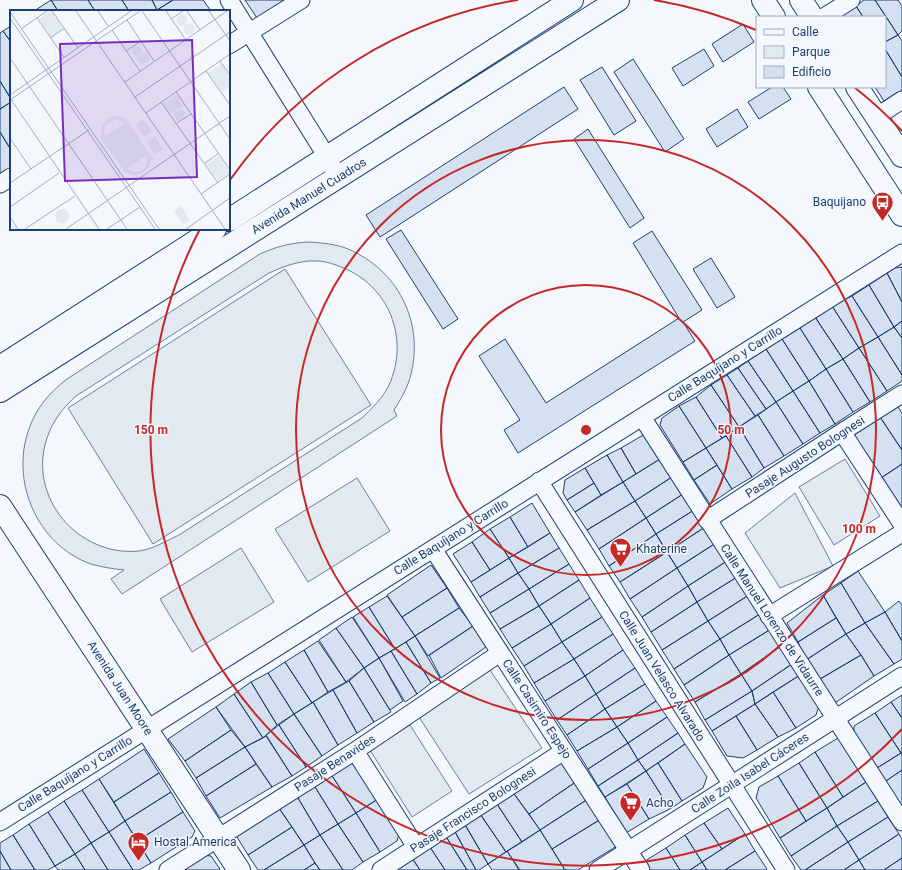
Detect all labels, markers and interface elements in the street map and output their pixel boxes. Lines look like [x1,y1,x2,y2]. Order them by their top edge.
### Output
inset map [10,10,230,230]
legend [756,16,886,88]
text: Calle [792,25,819,39]
text: Parque [792,45,830,59]
text: Edificio [792,65,831,79]
street label: Avenida Manuel Cuadros [249,155,369,237]
bus stop icon: Baquijano [869,189,895,222]
place label: Baquijano [813,195,866,209]
street label: Calle Baquíjano y Carrillo [665,323,785,405]
street label: Pasaje Augusto Bolognesi [743,413,867,501]
text: 150 m [134,423,168,437]
centre of rings [579,423,593,437]
text: 50 m [717,423,745,437]
street label: Calle Baquíjano y Carrillo [391,496,511,578]
text: 100 m [842,522,876,536]
supermarket icon: Khaterine [608,536,634,569]
street label: Calle Manuel Lorenzo de Vidaurre [717,541,827,699]
place label: Khaterine [636,542,687,556]
street label: Calle Juan Velasco Alvarado [616,608,708,744]
street label: Avenida Juan Moore [84,638,156,738]
street label: Calle Casimiro Espejo [500,657,575,762]
street label: Calle Zoila Isabel Cáceres [689,730,811,816]
street label: Pasaje Benavides [292,732,378,794]
street label: Calle Baquíjano y Carrillo [15,733,135,815]
street label: Pasaje Francisco Bolognesi [408,764,538,856]
supermarket icon: Acho [617,790,643,823]
place label: Acho [646,796,674,810]
hotel icon: Hostal America [125,829,151,862]
place label: Hostal America [154,835,236,849]

